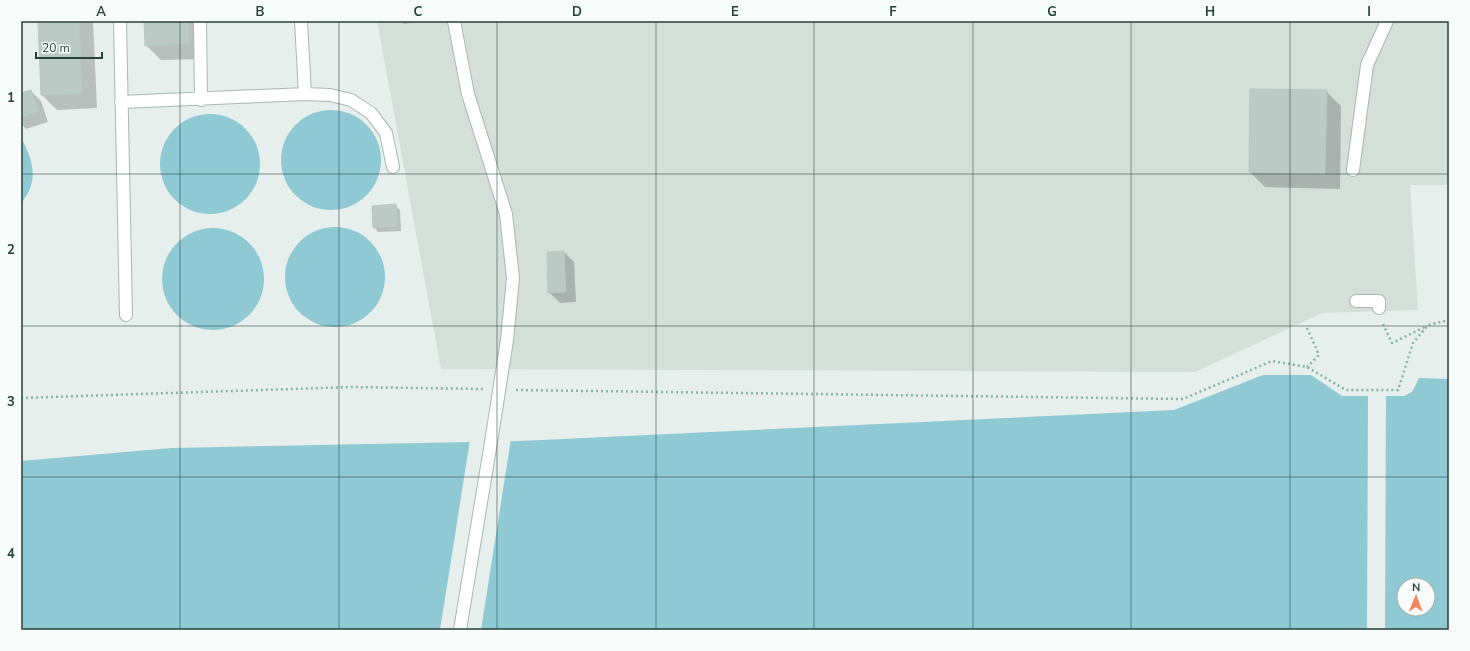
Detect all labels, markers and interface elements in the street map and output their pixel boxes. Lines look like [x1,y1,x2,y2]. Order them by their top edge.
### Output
text: A [96,3,106,21]
text: B [256,3,265,21]
text: C [414,3,423,21]
text: D [572,3,582,21]
text: E [731,3,739,21]
text: F [889,3,897,21]
text: G [1047,3,1057,21]
text: H [1205,3,1215,21]
text: I [1367,3,1371,21]
scale bar [36,34,102,60]
text: 20 m [42,40,70,56]
text: 1 [7,89,15,107]
text: 2 [7,241,15,259]
text: 3 [7,393,15,411]
text: 4 [7,545,15,563]
north arrow [1396,577,1436,617]
text: N [1412,580,1420,595]

